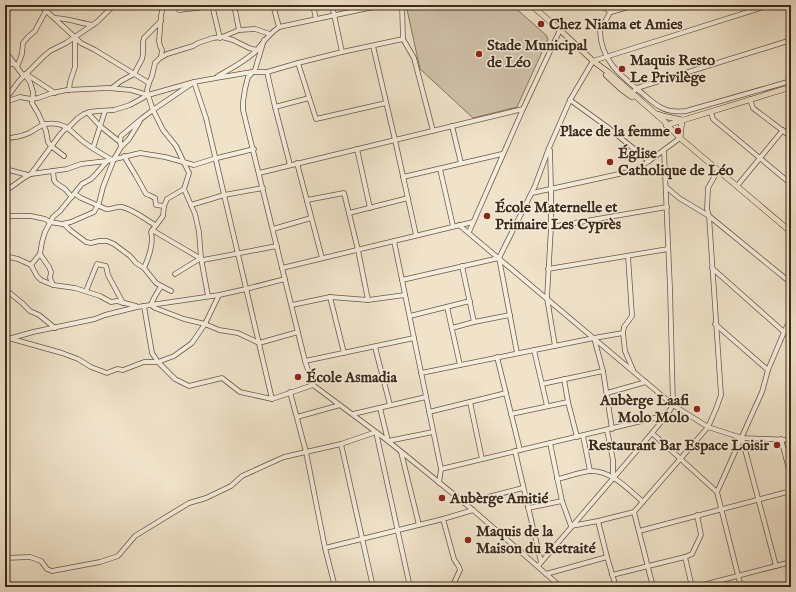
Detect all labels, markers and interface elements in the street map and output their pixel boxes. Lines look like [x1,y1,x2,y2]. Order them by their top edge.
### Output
place label: Chez Niama et Amies [549,15,683,34]
marker: Chez Niama et Amies [536,19,546,29]
place label: Stade Municipal de Léo [487,36,588,72]
marker: Stade Municipal de Léo [474,49,484,59]
place label: Maquis Resto Le Privilège [630,51,715,87]
marker: Maquis Resto Le Privilège [617,64,627,74]
place label: Place de la femme [560,122,670,141]
marker: Place de la femme [673,126,683,136]
place label: Église Catholique de Léo [618,144,734,180]
marker: Église Catholique de Léo [605,157,615,167]
place label: École Maternelle et Primaire Les Cyprès [495,198,622,234]
marker: École Maternelle et Primaire Les Cyprès [482,211,492,221]
place label: École Asmadia [306,368,398,387]
marker: École Asmadia [293,372,303,382]
place label: Aubèrge Laafi Molo Molo [599,391,689,427]
marker: Aubèrge Laafi Molo Molo [692,404,702,414]
place label: Restaurant Bar Espace Loisir [588,436,769,455]
marker: Restaurant Bar Espace Loisir [772,440,782,450]
place label: Aubèrge Amitié [449,489,548,508]
marker: Aubèrge Amitié [437,493,447,503]
place label: Maquis de la Maison du Retraité [476,522,596,558]
marker: Maquis de la Maison du Retraité [463,535,473,545]

